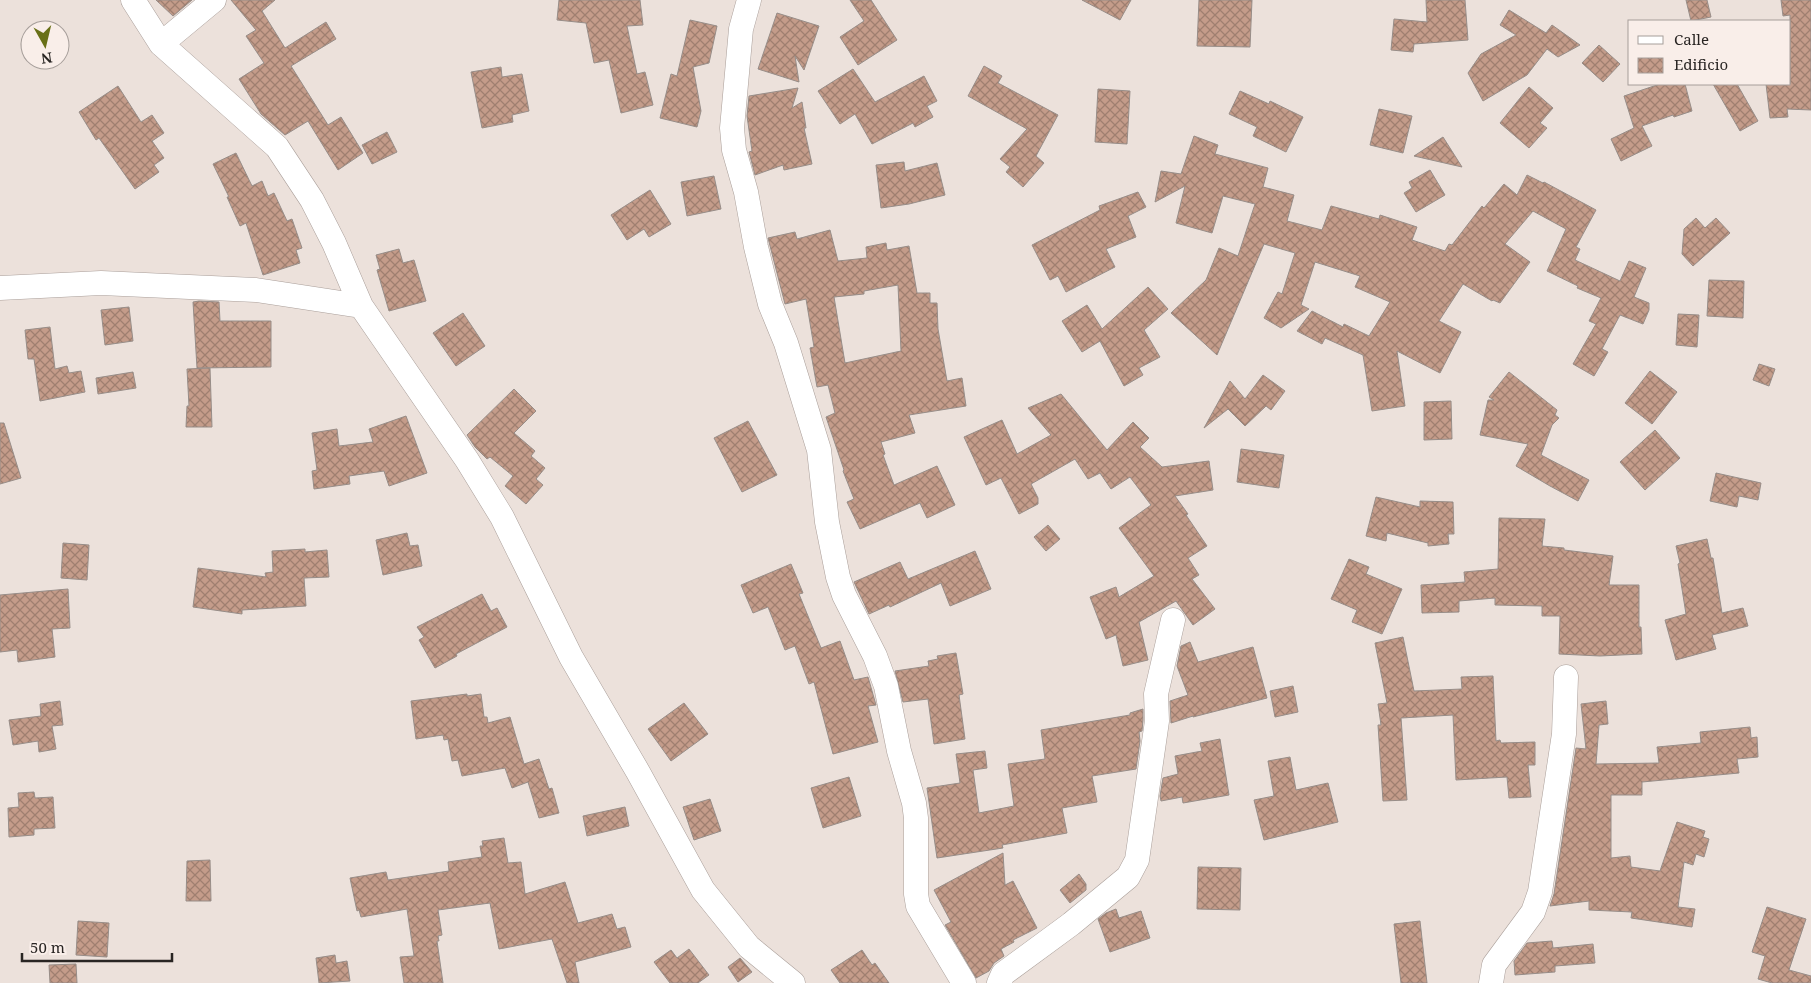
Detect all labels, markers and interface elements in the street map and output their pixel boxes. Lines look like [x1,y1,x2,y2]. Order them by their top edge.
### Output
north arrow [20,20,70,70]
legend [1628,20,1791,85]
text: Calle [1674,29,1709,49]
text: N [40,48,54,69]
text: Edificio [1674,54,1728,74]
scale bar [22,930,172,962]
text: 50 m [30,937,65,957]

